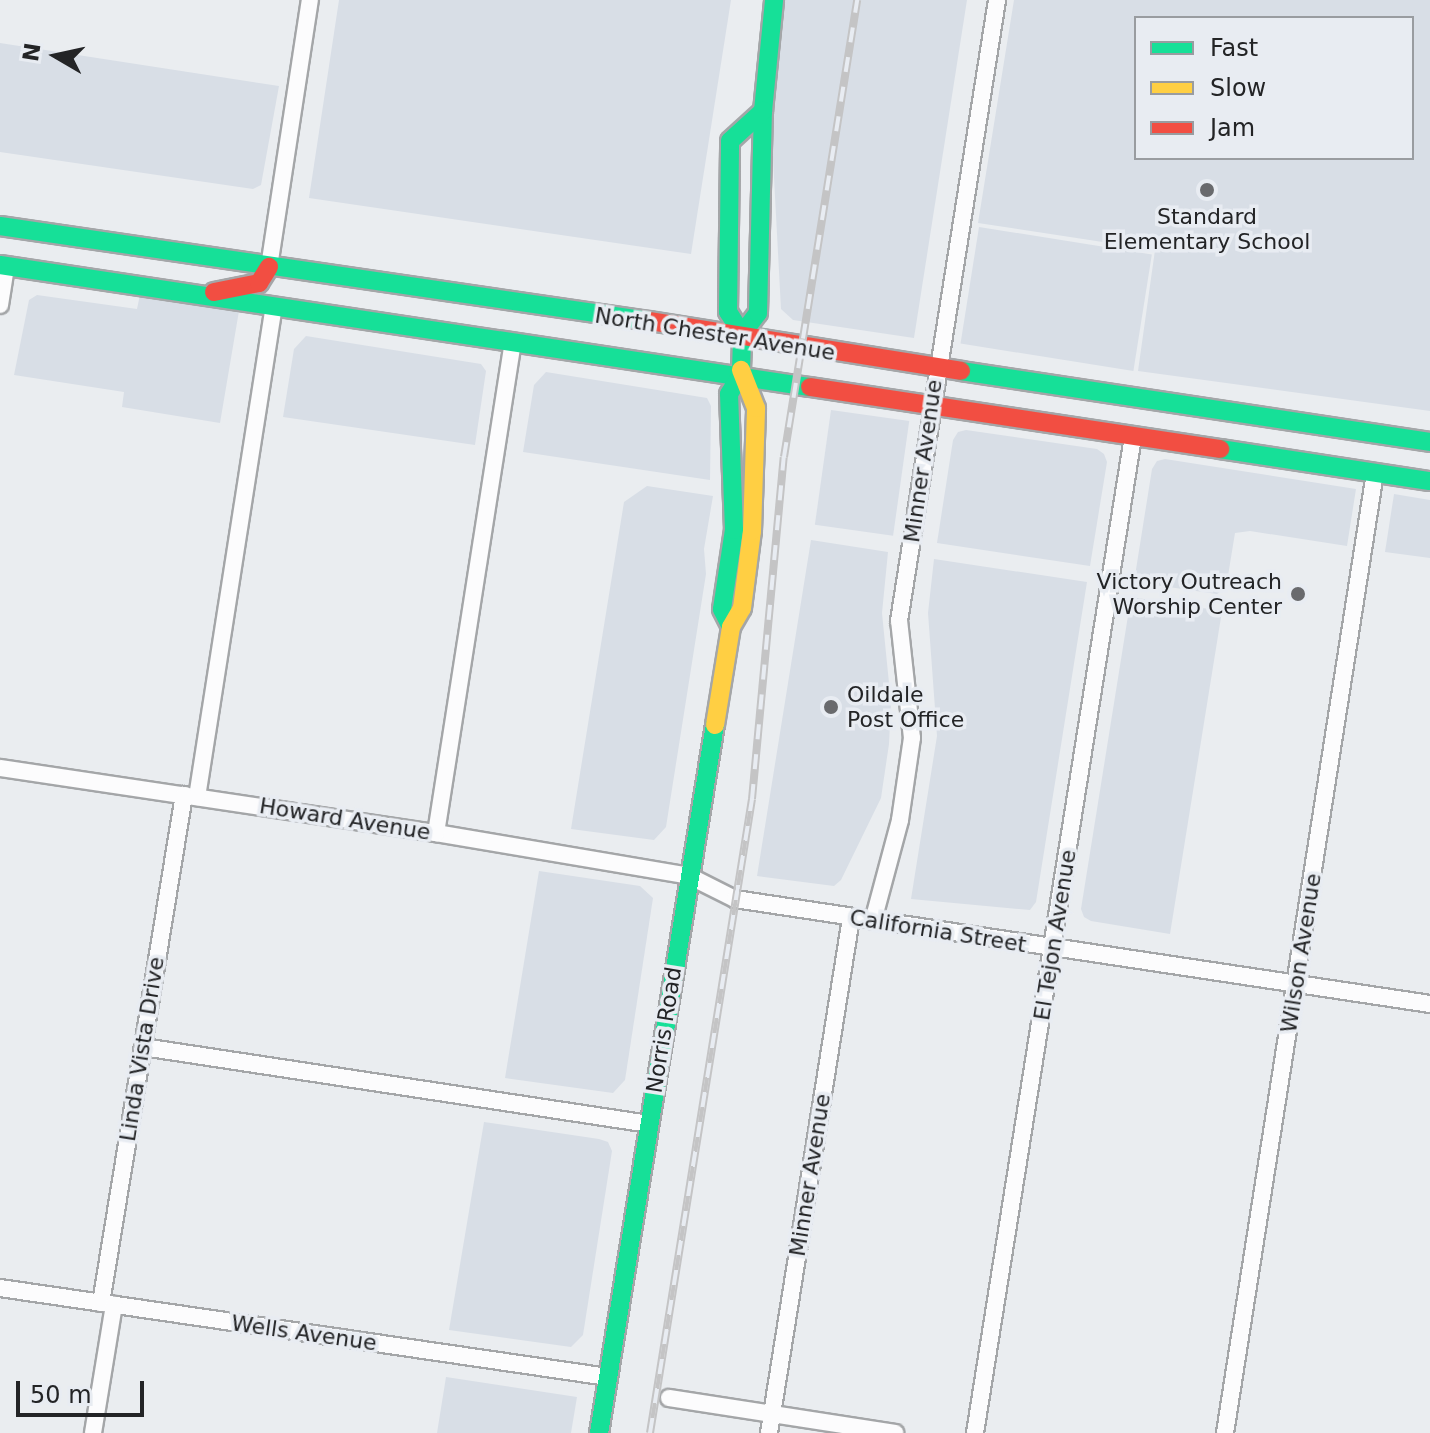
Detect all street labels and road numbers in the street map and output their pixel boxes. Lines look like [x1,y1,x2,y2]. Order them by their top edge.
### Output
street label: North Chester Avenue [593,302,837,366]
street label: Minner Avenue [898,378,948,544]
street label: Howard Avenue [258,792,432,846]
street label: El Tejon Avenue [1028,848,1082,1022]
street label: Wilson Avenue [1275,871,1327,1035]
street label: California Street [848,904,1028,958]
street label: Linda Vista Drive [114,955,170,1143]
street label: Norris Road [641,965,687,1095]
street label: Minner Avenue [784,1092,836,1258]
street label: Wells Avenue [230,1310,378,1356]

